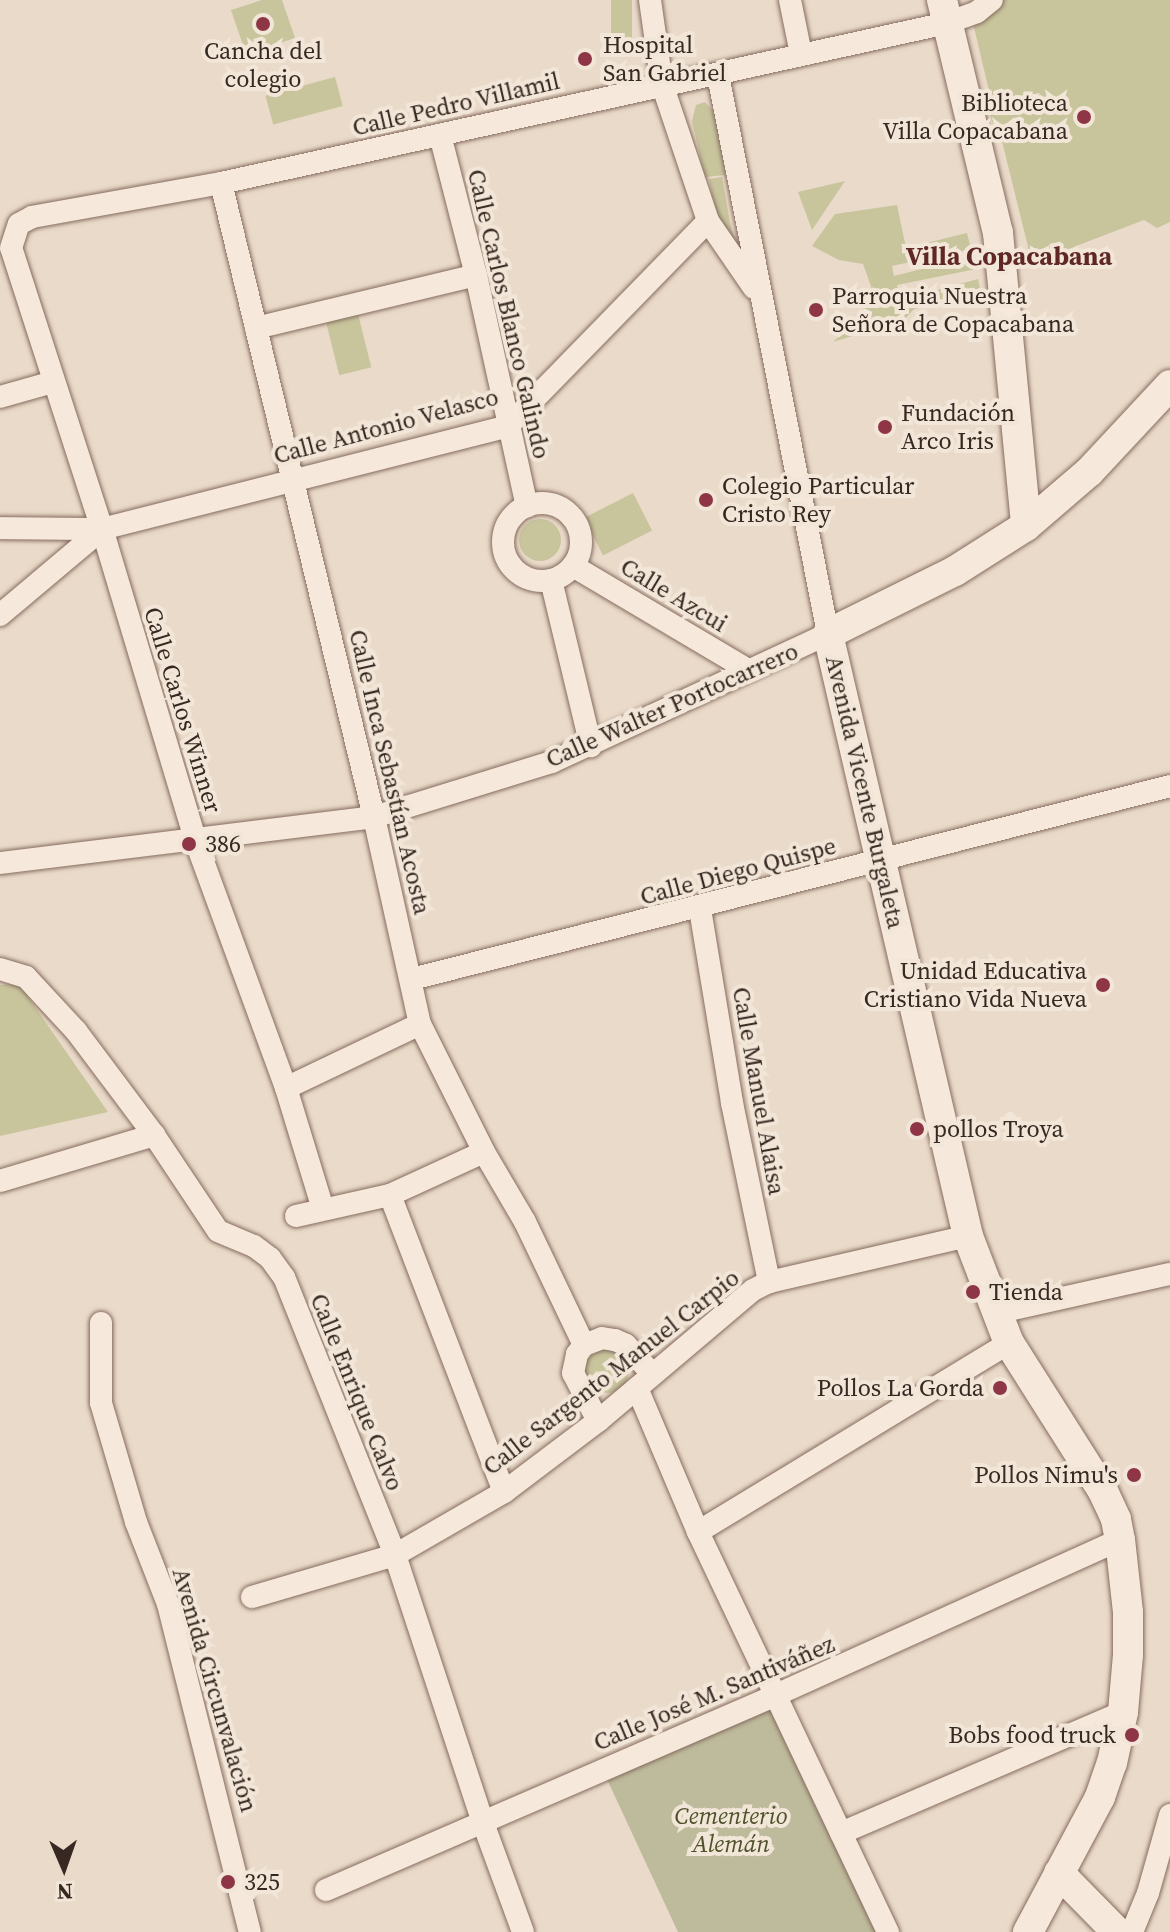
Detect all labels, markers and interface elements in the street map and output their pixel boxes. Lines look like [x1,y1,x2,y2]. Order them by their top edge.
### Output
marker: Cancha del colegio [254,15,272,33]
place label: Hospital San Gabriel [603,31,726,87]
place label: Cancha del colegio [204,37,322,93]
marker: Hospital San Gabriel [574,48,596,70]
street label: Calle Pedro Villamil [349,66,563,142]
place label: Biblioteca Villa Copacabana [883,89,1068,145]
marker: Biblioteca Villa Copacabana [1075,108,1093,126]
street label: Calle Carlos Blanco Galindo [462,167,556,461]
district label: Villa Copacabana [906,241,1112,273]
place label: Parroquia Nuestra Señora de Copacabana [832,282,1074,338]
marker: Parroquia Nuestra Señora de Copacabana [807,301,825,319]
street label: Calle Antonio Velasco [270,382,502,470]
place label: Fundación Arco Iris [901,399,1015,455]
marker: Fundación Arco Iris [876,418,894,436]
place label: Colegio Particular Cristo Rey [722,472,914,528]
marker: Colegio Particular Cristo Rey [697,491,715,509]
street label: Calle Azcui [615,552,733,638]
street label: Calle Carlos Winner [138,603,228,817]
street label: Calle Inca Sebastían Acosta [343,627,437,917]
street label: Calle Walter Portocarrero [541,636,803,774]
street label: Avenida Vicente Burgaleta [819,652,911,932]
place label: 386 [205,830,241,858]
street label: Calle Diego Quispe [637,831,839,911]
marker: 386 [180,835,198,853]
place label: Unidad Educativa Cristiano Vida Nueva [863,957,1087,1013]
marker: Unidad Educativa Cristiano Vida Nueva [1094,976,1112,994]
street label: Calle Manuel Alaisa [727,985,791,1197]
place label: pollos Troya [933,1115,1064,1143]
marker: pollos Troya [908,1120,926,1138]
street label: Calle Sargento Manuel Carpio [477,1263,745,1481]
place label: Tienda [989,1278,1063,1306]
marker: Tienda [964,1283,982,1301]
street label: Calle Enrique Calvo [304,1289,410,1495]
place label: Pollos La Gorda [817,1374,984,1402]
marker: Pollos La Gorda [991,1379,1009,1397]
place label: Pollos Nimu's [974,1461,1118,1489]
marker: Pollos Nimu's [1125,1466,1143,1484]
street label: Avenida Circunvalación [166,1565,264,1815]
street label: Calle José M. Santiváñez [589,1629,839,1757]
place label: Bobs food truck [948,1721,1116,1749]
marker: Bobs food truck [1123,1726,1141,1744]
park label: Cementerio Alemán [674,1802,788,1858]
north arrow [24,1828,104,1908]
place label: 325 [244,1868,280,1896]
marker: 325 [219,1873,237,1891]
text: N [56,1877,73,1907]

